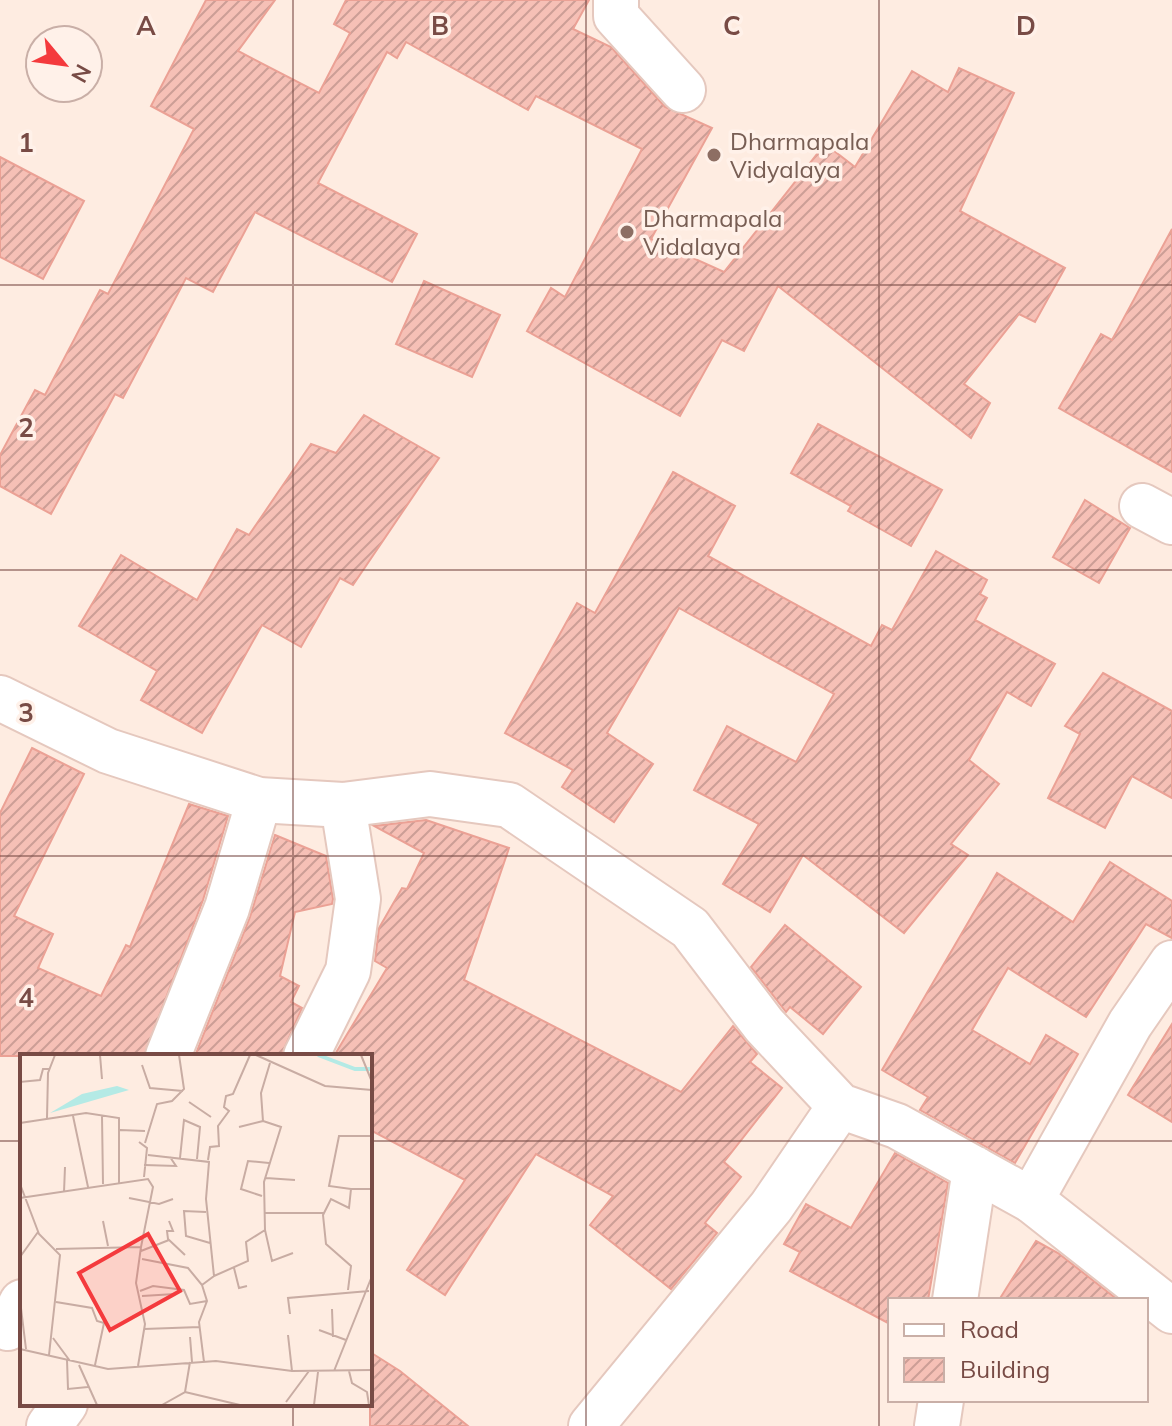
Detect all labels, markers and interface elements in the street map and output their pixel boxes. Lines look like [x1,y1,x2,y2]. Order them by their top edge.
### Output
text: A [136,9,156,42]
text: B [431,9,449,42]
text: C [723,9,741,42]
text: D [1016,9,1036,42]
north arrow [24,24,104,104]
text: N [65,60,98,88]
text: 1 [18,126,34,159]
place label: Dharmapala Vidyalaya [730,126,870,184]
marker: Dharmapala Vidyalaya [705,146,723,164]
place label: Dharmapala Vidalaya [643,203,783,261]
marker: Dharmapala Vidalaya [618,223,636,241]
text: 2 [18,411,34,444]
text: 3 [18,696,34,729]
text: 4 [18,981,34,1014]
inset map [20,1054,372,1406]
legend [888,1298,1148,1402]
text: Road [960,1314,1019,1344]
text: Building [960,1354,1050,1384]

